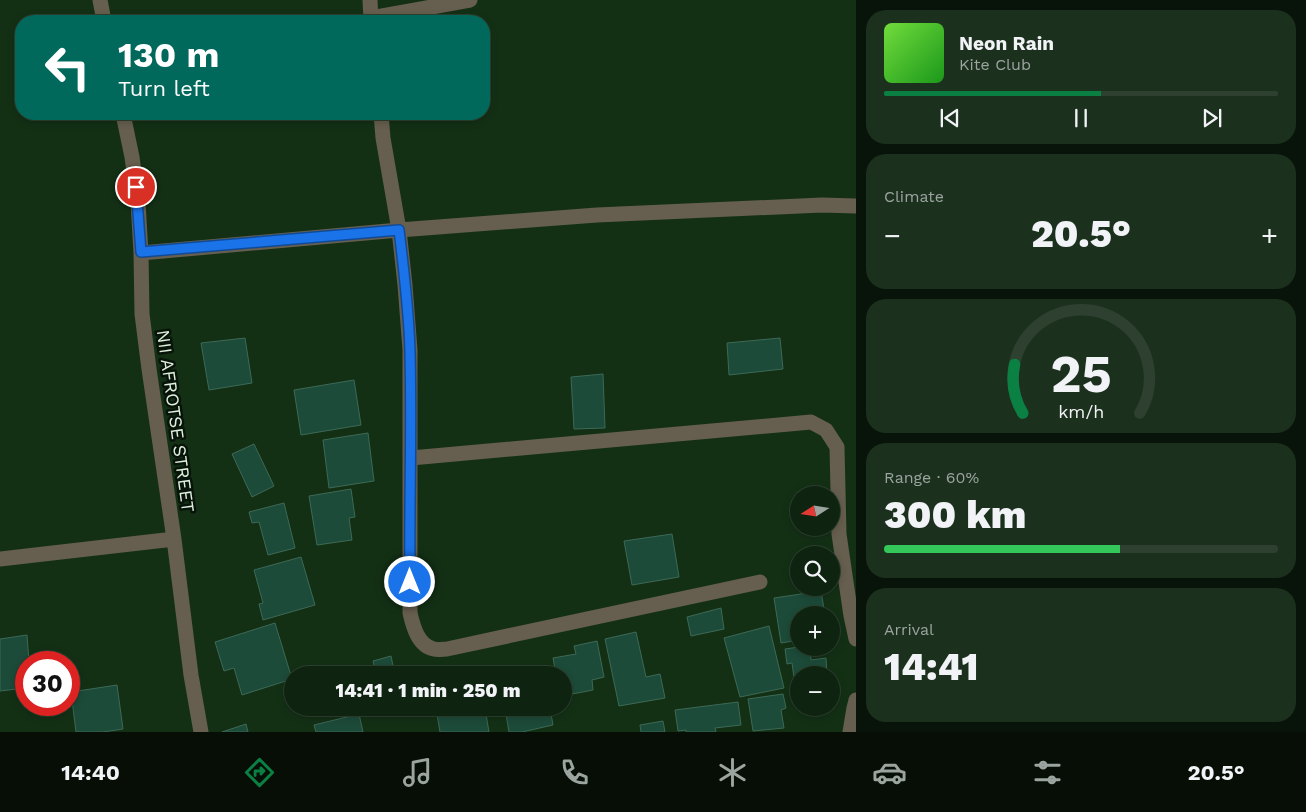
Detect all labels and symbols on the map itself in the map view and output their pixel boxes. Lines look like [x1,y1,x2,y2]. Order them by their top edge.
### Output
pin [115,166,157,208]
street label: NII AFROTSE STREET [153,328,199,514]
north arrow [790,486,840,536]
position arrow [383,555,435,607]
speed limit sign: 30 [15,651,80,716]

